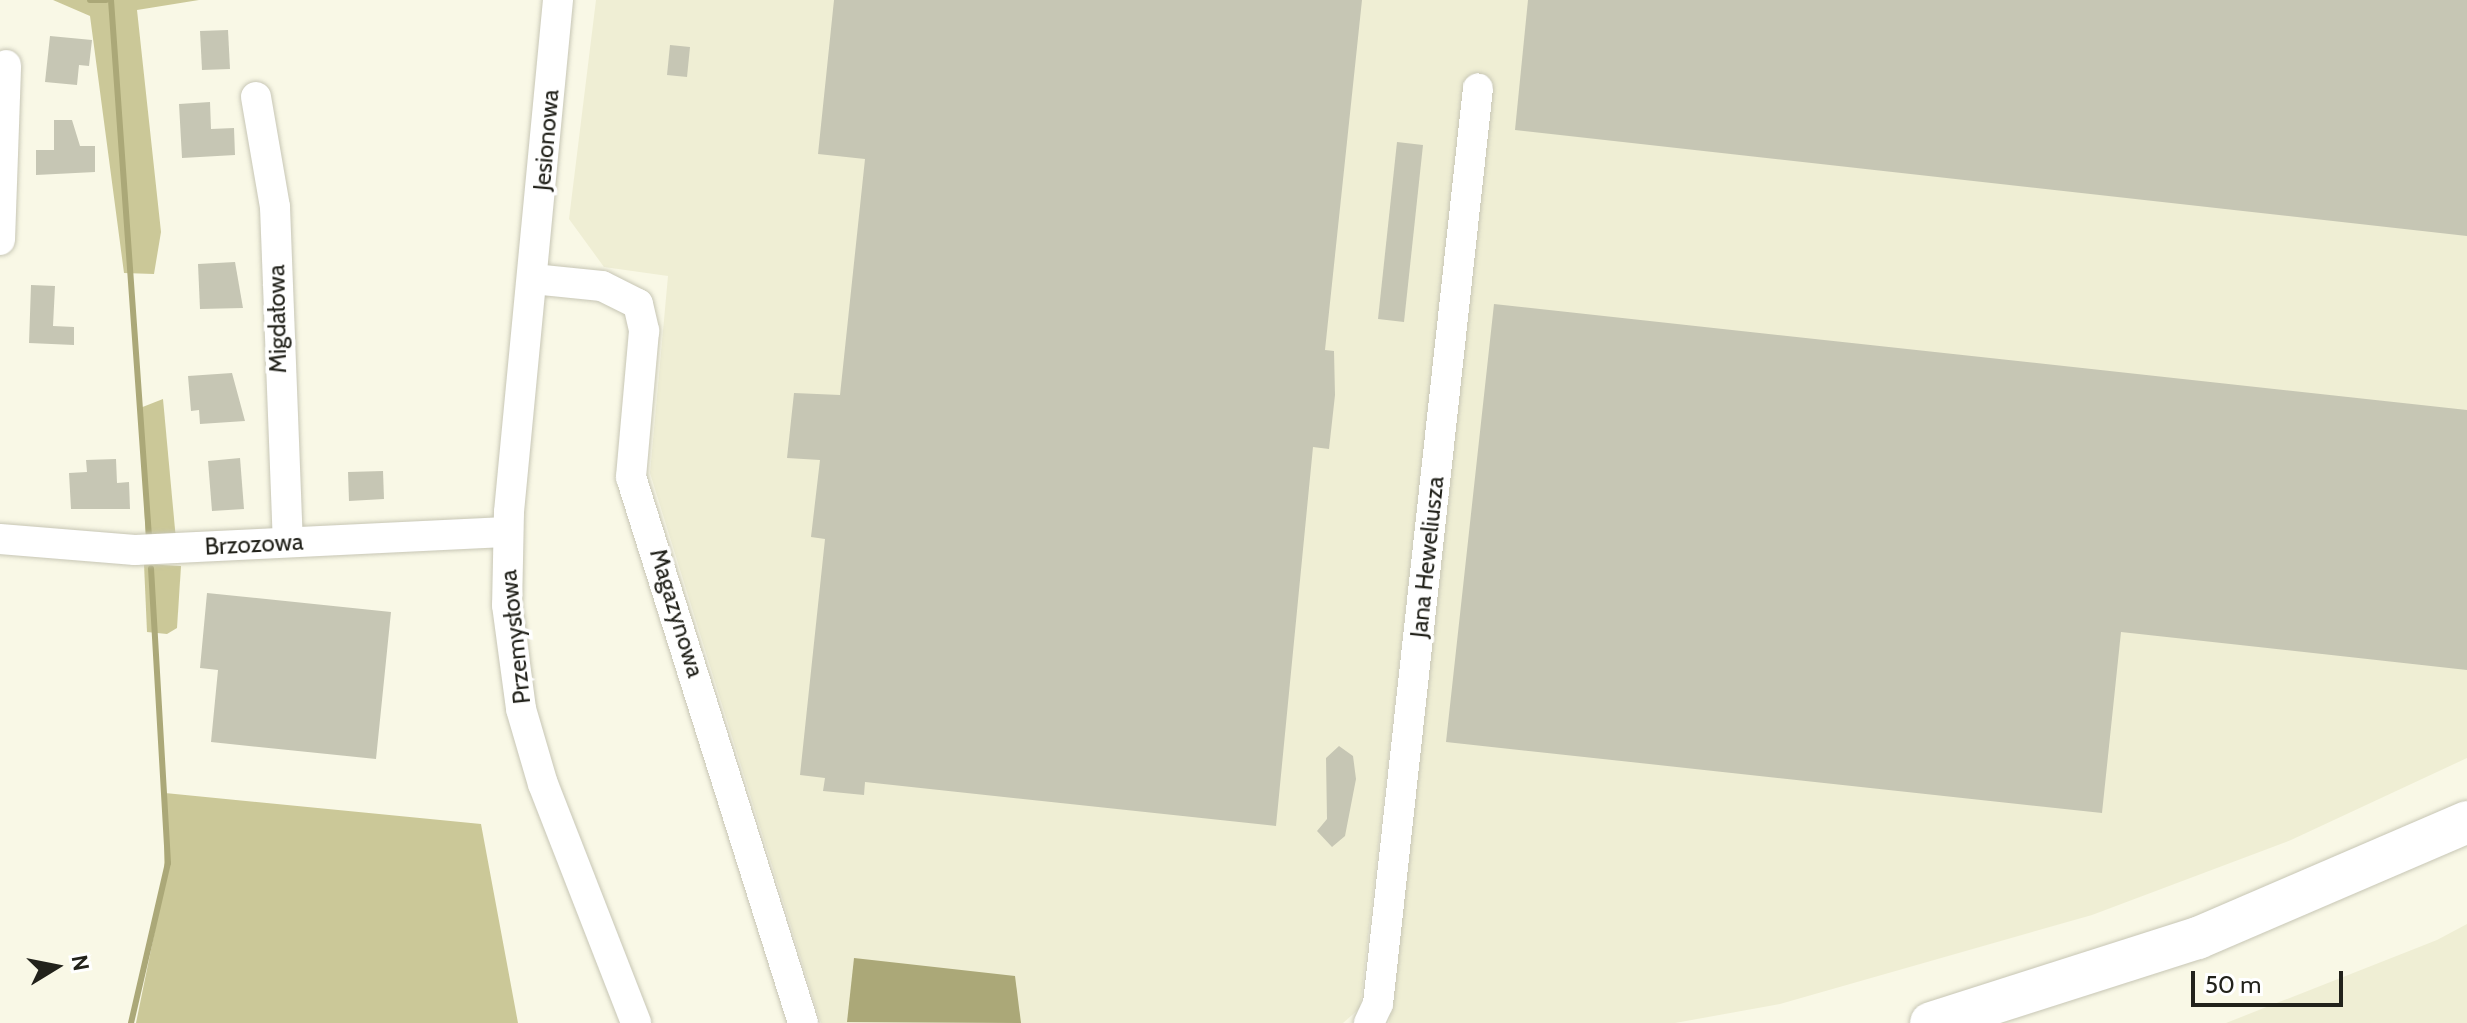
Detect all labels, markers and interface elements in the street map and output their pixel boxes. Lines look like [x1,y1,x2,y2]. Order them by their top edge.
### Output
street label: Jesionowa [527,88,565,192]
street label: Migdałowa [262,264,292,374]
street label: Jana Heweliusza [1404,475,1450,639]
street label: Brzozowa [204,527,304,561]
street label: Magazynowa [644,545,710,681]
street label: Przemysłowa [494,569,536,705]
north arrow [16,927,96,1007]
text: N [65,953,95,973]
scale bar [2195,955,2347,1005]
text: 50 m [2205,970,2261,999]

